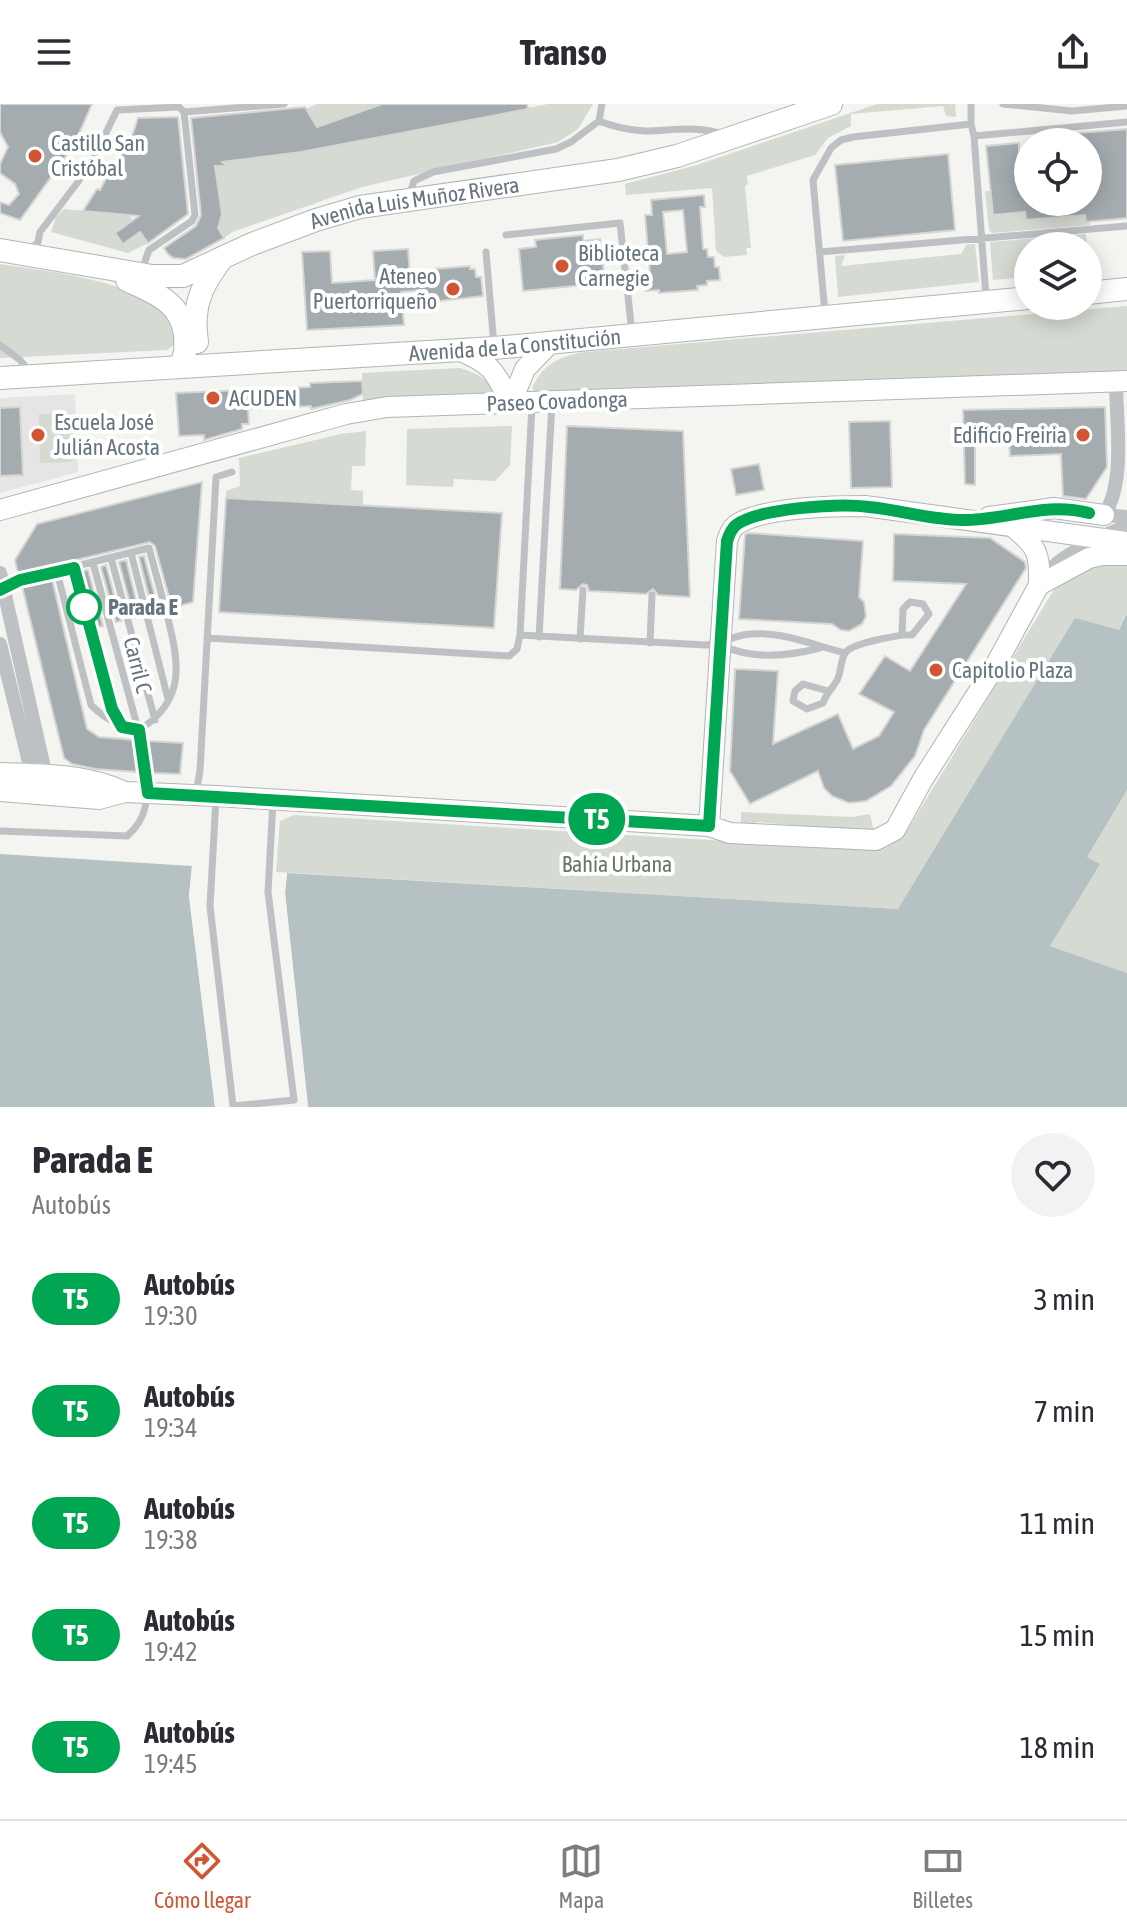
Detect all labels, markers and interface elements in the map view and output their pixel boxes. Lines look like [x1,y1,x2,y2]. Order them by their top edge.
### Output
icon: menu [32,30,76,74]
icon: share [1051,30,1095,74]
text: Transo [520,31,607,73]
map controls [1014,128,1102,320]
button: locate [1014,128,1102,216]
place label: Castillo San Cristóbal [51,130,145,181]
marker: Castillo San Cristóbal [26,147,44,165]
street label: Avenida Luis Muñoz Rivera [306,171,521,234]
button: layers [1014,232,1102,320]
place label: Biblioteca Carnegie [578,240,660,291]
marker: Biblioteca Carnegie [553,257,571,275]
place label: Ateneo Puertorriqueño [313,263,437,314]
marker: Ateneo Puertorriqueño [444,280,462,298]
street label: Avenida de la Constitución [408,323,622,366]
place label: ACUDEN [229,385,297,411]
street label: Paseo Covadonga [486,386,628,416]
marker: ACUDEN [204,389,222,407]
place label: Escuela José Julián Acosta [54,409,160,460]
place label: Edificio Freiria [953,422,1067,448]
marker: Escuela José Julián Acosta [29,426,47,444]
marker: Edificio Freiria [1074,426,1092,444]
marker: Parada E [67,590,101,624]
place label: Parada E [108,594,179,620]
street label: Carril C [119,634,158,696]
place label: Capitolio Plaza [952,657,1073,683]
marker: Capitolio Plaza [927,661,945,679]
line badge: T5 [561,793,633,845]
text: T5 [584,803,610,835]
park label: Bahía Urbana [562,851,672,877]
button: heart [1011,1133,1095,1217]
text: Parada E [32,1138,153,1181]
text: Autobús [32,1190,111,1220]
text: Autobús [144,1267,235,1301]
text: 3 min [1034,1282,1095,1316]
text: T5 [63,1283,89,1315]
text: 19:30 [144,1301,198,1331]
text: Autobús [144,1379,235,1413]
text: 7 min [1034,1394,1095,1428]
text: T5 [63,1395,89,1427]
text: 19:34 [144,1413,198,1443]
text: Autobús [144,1491,235,1525]
text: 11 min [1020,1506,1095,1540]
text: T5 [63,1507,89,1539]
text: 19:38 [144,1525,198,1555]
text: Autobús [144,1603,235,1637]
text: 15 min [1020,1618,1095,1652]
text: T5 [63,1619,89,1651]
text: 19:42 [144,1637,198,1667]
text: Autobús [144,1715,235,1749]
text: 18 min [1020,1730,1095,1764]
text: T5 [63,1731,89,1763]
text: 19:45 [144,1749,198,1779]
tab: Cómo llegar [154,1839,251,1913]
tab: Mapa [559,1839,604,1913]
tab: Billetes [912,1839,973,1913]

